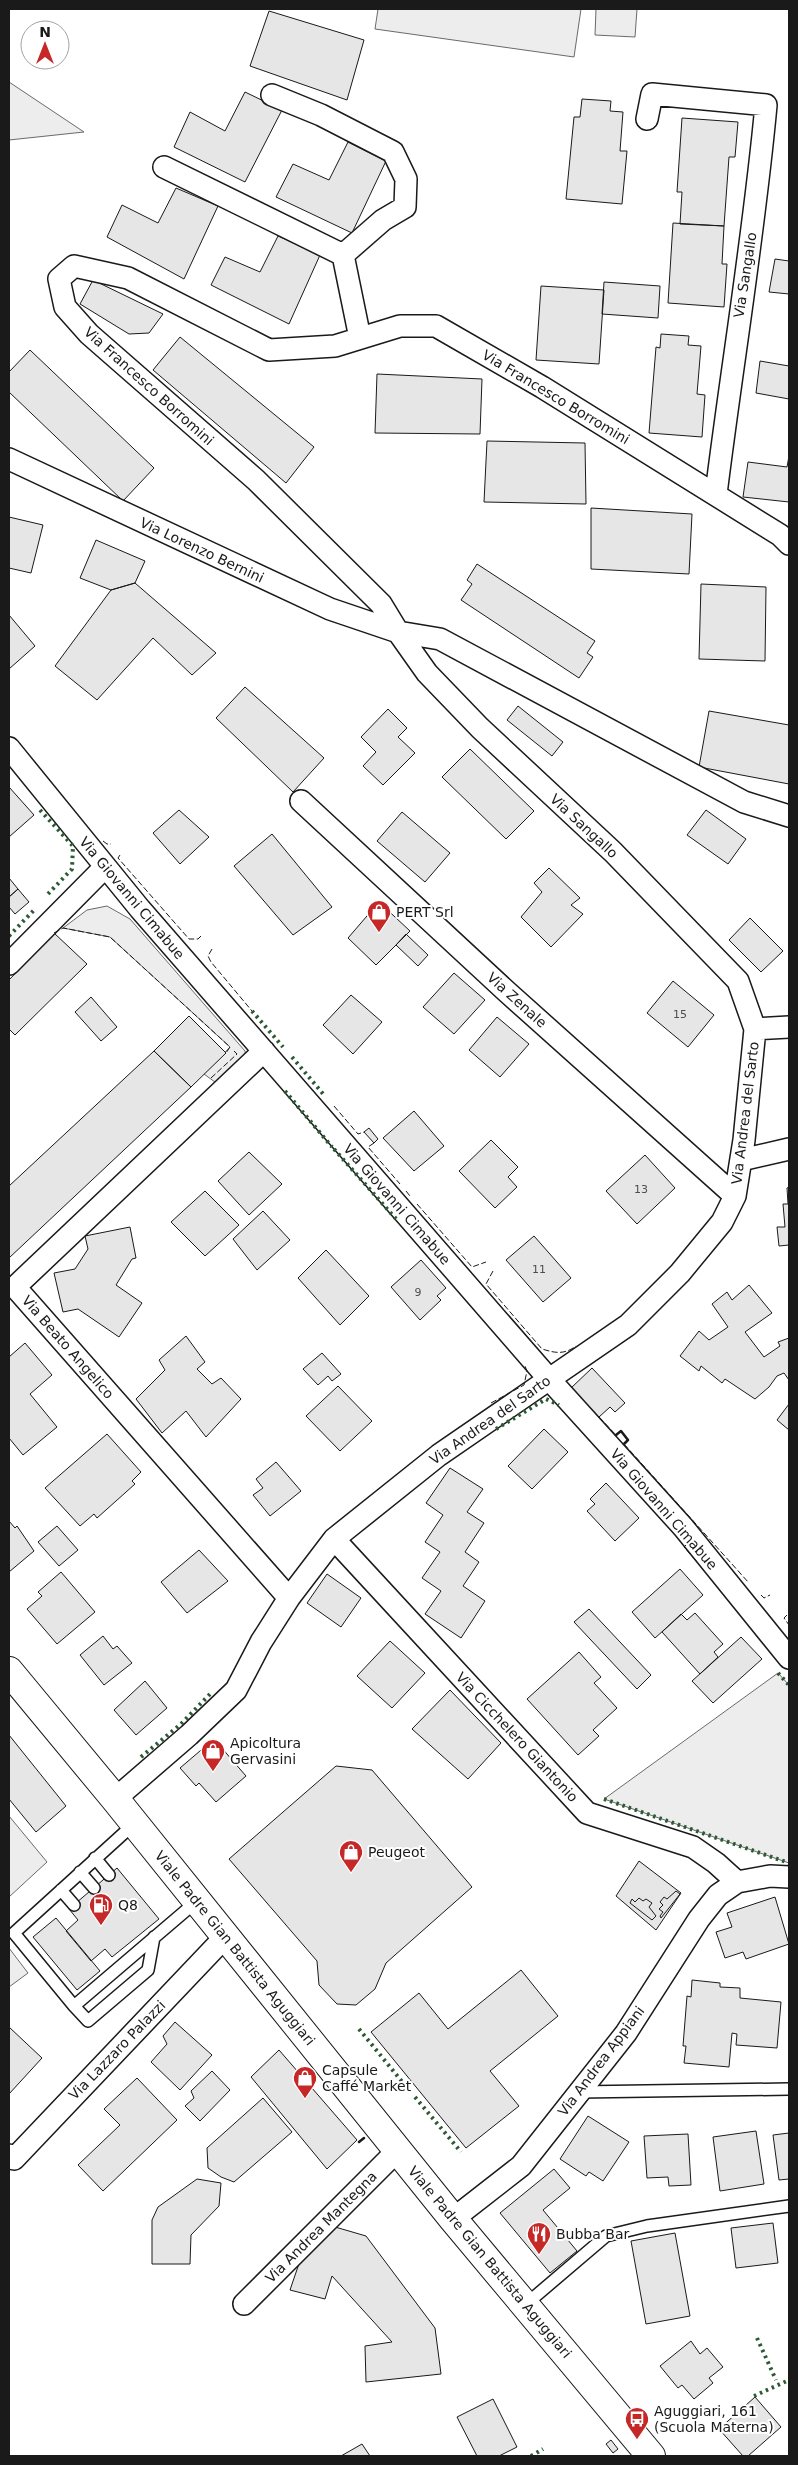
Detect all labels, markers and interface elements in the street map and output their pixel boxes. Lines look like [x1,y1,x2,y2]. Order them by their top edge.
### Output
north arrow [20,20,70,70]
text: N [39,24,51,40]
street label: Via Sangallo [730,231,760,319]
street label: Via Francesco Borromini [81,324,217,448]
street label: Via Francesco Borromini [480,347,632,447]
street label: Via Lorenzo Bernini [138,514,266,586]
street label: Via Sangallo [547,791,621,861]
street label: Via Giovanni Cimabue [76,834,188,962]
shop icon: PERT Srl [366,899,392,933]
place label: PERT Srl [396,904,454,920]
street label: Via Zenale [484,969,550,1031]
house number: 15 [673,1008,687,1021]
street label: Via Andrea del Sarto [728,1041,762,1185]
street label: Via Giovanni Cimabue [340,1140,454,1268]
house number: 13 [634,1183,648,1196]
house number: 11 [532,1263,546,1276]
house number: 9 [415,1286,422,1299]
street label: Via Beato Angelico [19,1292,117,1402]
street label: Via Andrea del Sarto [427,1372,553,1468]
street label: Via Giovanni Cimabue [607,1445,721,1573]
street label: Via Cicchelero Giantonio [453,1669,581,1805]
place label: Apicoltura Gervasini [230,1735,301,1767]
shop icon: Apicoltura Gervasini [200,1738,226,1772]
shop icon: Peugeot [338,1839,364,1873]
place label: Peugeot [368,1844,425,1860]
street label: Viale Padre Gian Battista Aguggiari [152,1848,318,2048]
fuel station icon: Q8 [88,1892,114,1926]
place label: Q8 [118,1897,138,1913]
street label: Via Lazzaro Palazzi [65,1997,169,2103]
street label: Via Andrea Appiani [555,2003,647,2119]
place label: Capsule Caffé Market [322,2062,412,2094]
shop icon: Capsule Caffé Market [292,2065,318,2099]
street label: Viale Padre Gian Battista Aguggiari [405,2163,575,2361]
street label: Via Andrea Mantegna [262,2168,380,2286]
restaurant icon: Bubba Bar [526,2221,552,2255]
place label: Bubba Bar [556,2226,629,2242]
place label: Aguggiari, 161 (Scuola Materna) [654,2403,774,2435]
bus stop icon: Aguggiari, 161 (Scuola Materna) [624,2406,650,2440]

